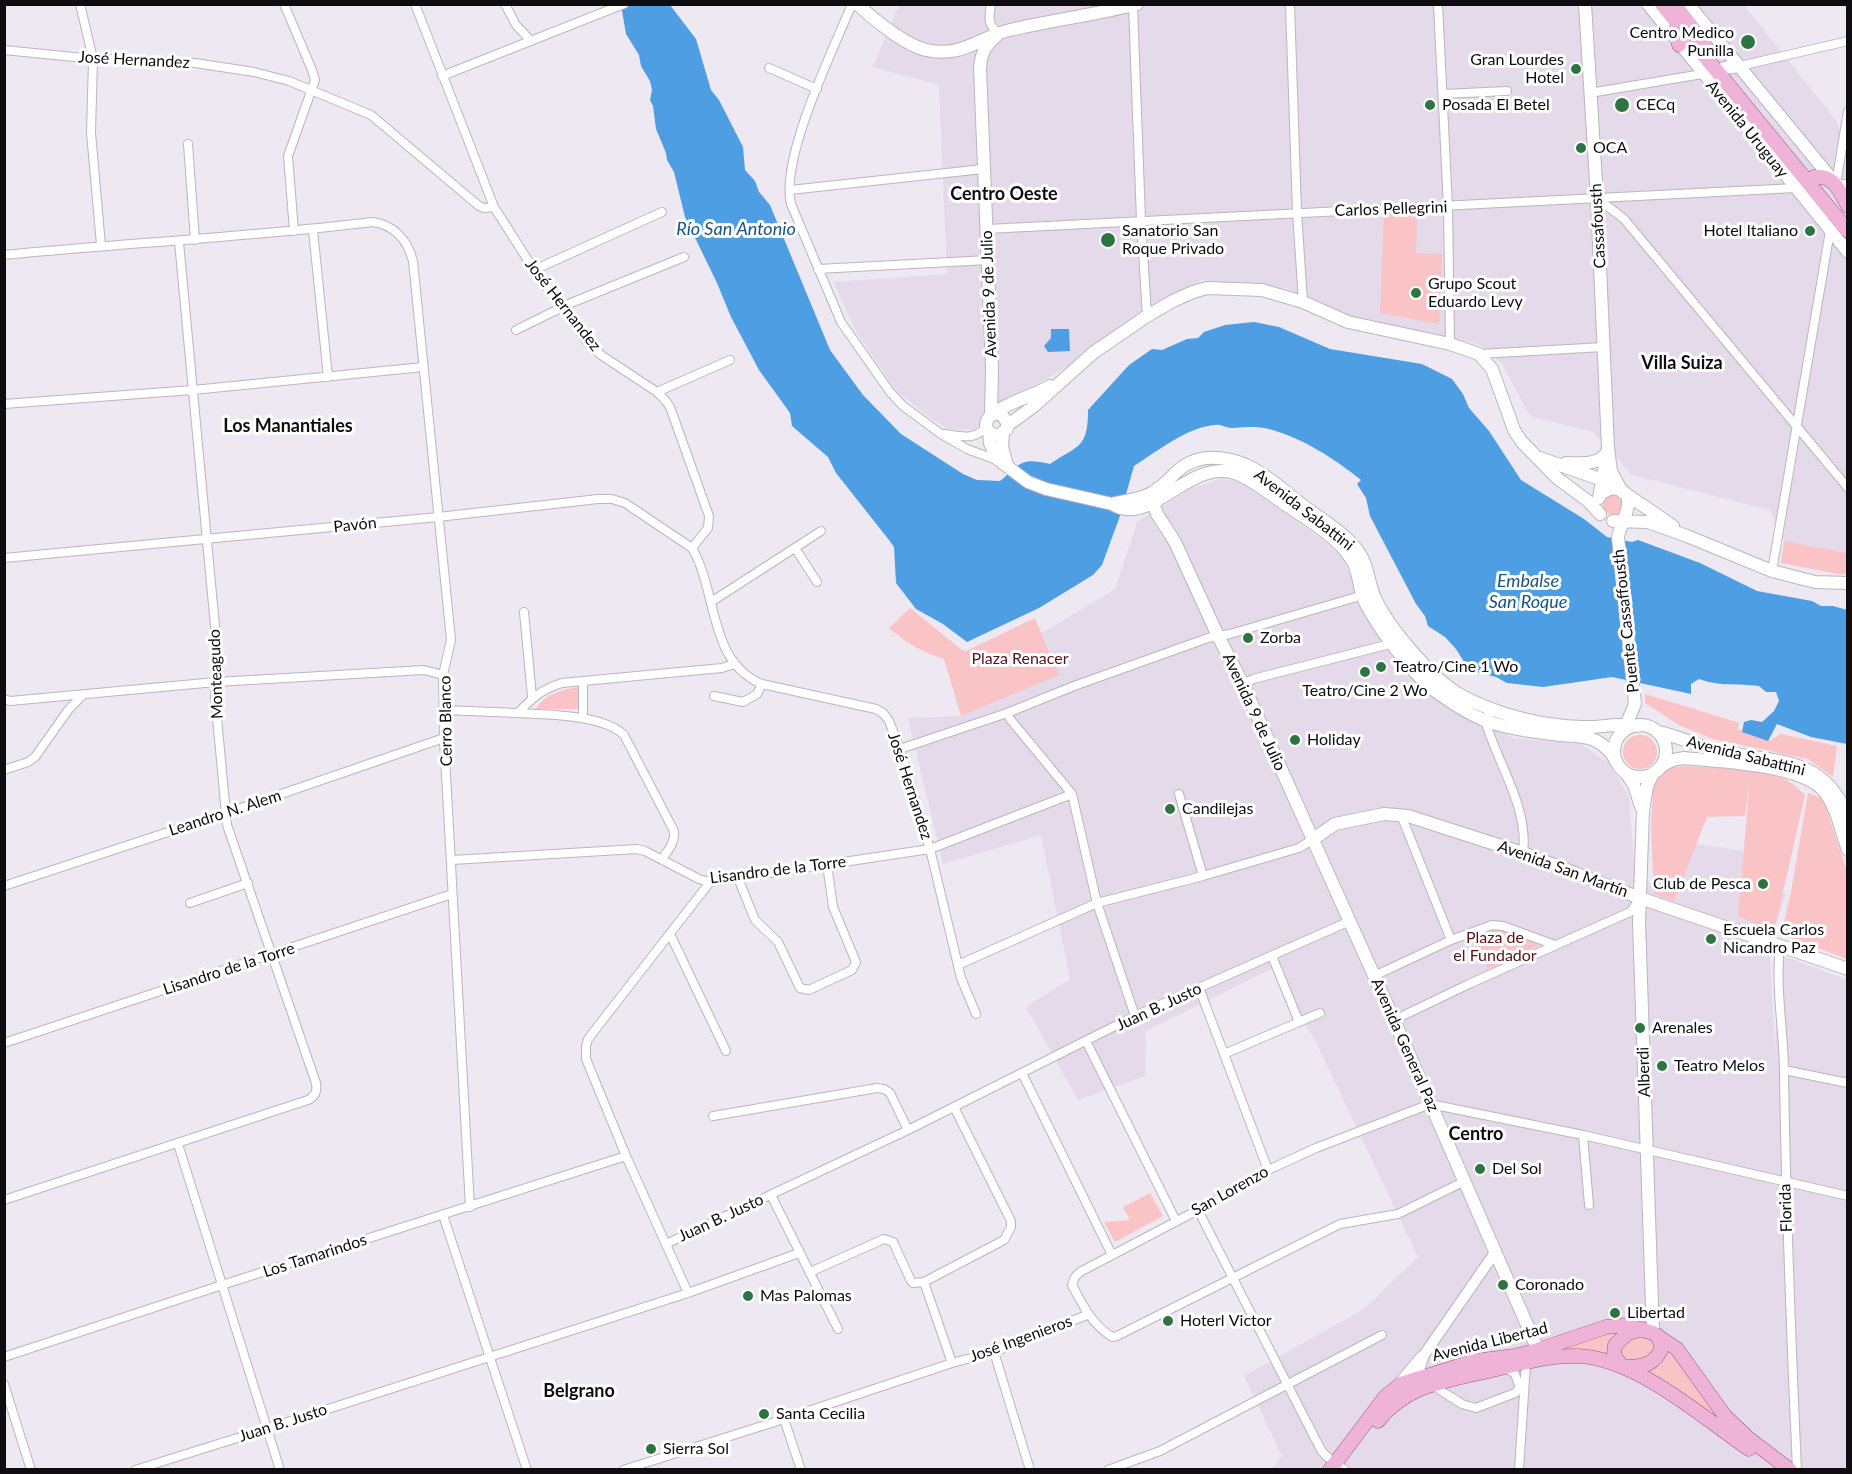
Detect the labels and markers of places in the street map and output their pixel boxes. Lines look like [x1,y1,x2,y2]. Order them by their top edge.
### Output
place label: Centro Medico Punilla [1629,23,1734,61]
marker: Centro Medico Punilla [1739,33,1757,51]
place label: Gran Lourdes Hotel [1470,50,1564,88]
marker: Gran Lourdes Hotel [1569,62,1583,76]
place label: Posada El Betel [1442,95,1550,115]
place label: CECq [1636,95,1675,115]
marker: CECq [1613,96,1631,114]
marker: Posada El Betel [1423,98,1437,112]
place label: OCA [1593,138,1627,158]
marker: OCA [1574,141,1588,155]
place label: Sanatorio San Roque Privado [1122,221,1224,259]
place label: Hotel Italiano [1704,221,1798,241]
marker: Hotel Italiano [1803,224,1817,238]
marker: Sanatorio San Roque Privado [1099,231,1117,249]
place label: Grupo Scout Eduardo Levy [1428,274,1523,312]
marker: Grupo Scout Eduardo Levy [1409,286,1423,300]
place label: Zorba [1260,628,1301,648]
marker: Zorba [1241,631,1255,645]
place label: Teatro/Cine 1 Wo [1393,657,1518,677]
marker: Teatro/Cine 1 Wo [1374,660,1388,674]
marker: Teatro/Cine 2 Wo [1358,665,1372,679]
place label: Teatro/Cine 2 Wo [1302,681,1428,701]
place label: Holiday [1307,730,1361,750]
marker: Holiday [1288,733,1302,747]
place label: Candilejas [1182,799,1253,819]
marker: Candilejas [1163,802,1177,816]
place label: Club de Pesca [1653,874,1751,894]
marker: Club de Pesca [1756,877,1770,891]
place label: Escuela Carlos Nicandro Paz [1723,920,1824,958]
marker: Escuela Carlos Nicandro Paz [1704,932,1718,946]
place label: Arenales [1652,1018,1713,1038]
marker: Arenales [1633,1021,1647,1035]
place label: Teatro Melos [1674,1056,1765,1076]
marker: Teatro Melos [1655,1059,1669,1073]
place label: Del Sol [1492,1159,1542,1179]
marker: Del Sol [1473,1162,1487,1176]
place label: Coronado [1515,1275,1584,1295]
marker: Coronado [1496,1278,1510,1292]
place label: Mas Palomas [760,1286,852,1306]
marker: Mas Palomas [741,1289,755,1303]
place label: Libertad [1627,1303,1685,1323]
marker: Libertad [1608,1306,1622,1320]
place label: Hoterl Victor [1180,1311,1272,1331]
marker: Hoterl Victor [1161,1314,1175,1328]
place label: Santa Cecilia [776,1404,865,1424]
marker: Santa Cecilia [757,1407,771,1421]
place label: Sierra Sol [663,1439,729,1459]
marker: Sierra Sol [644,1442,658,1456]

